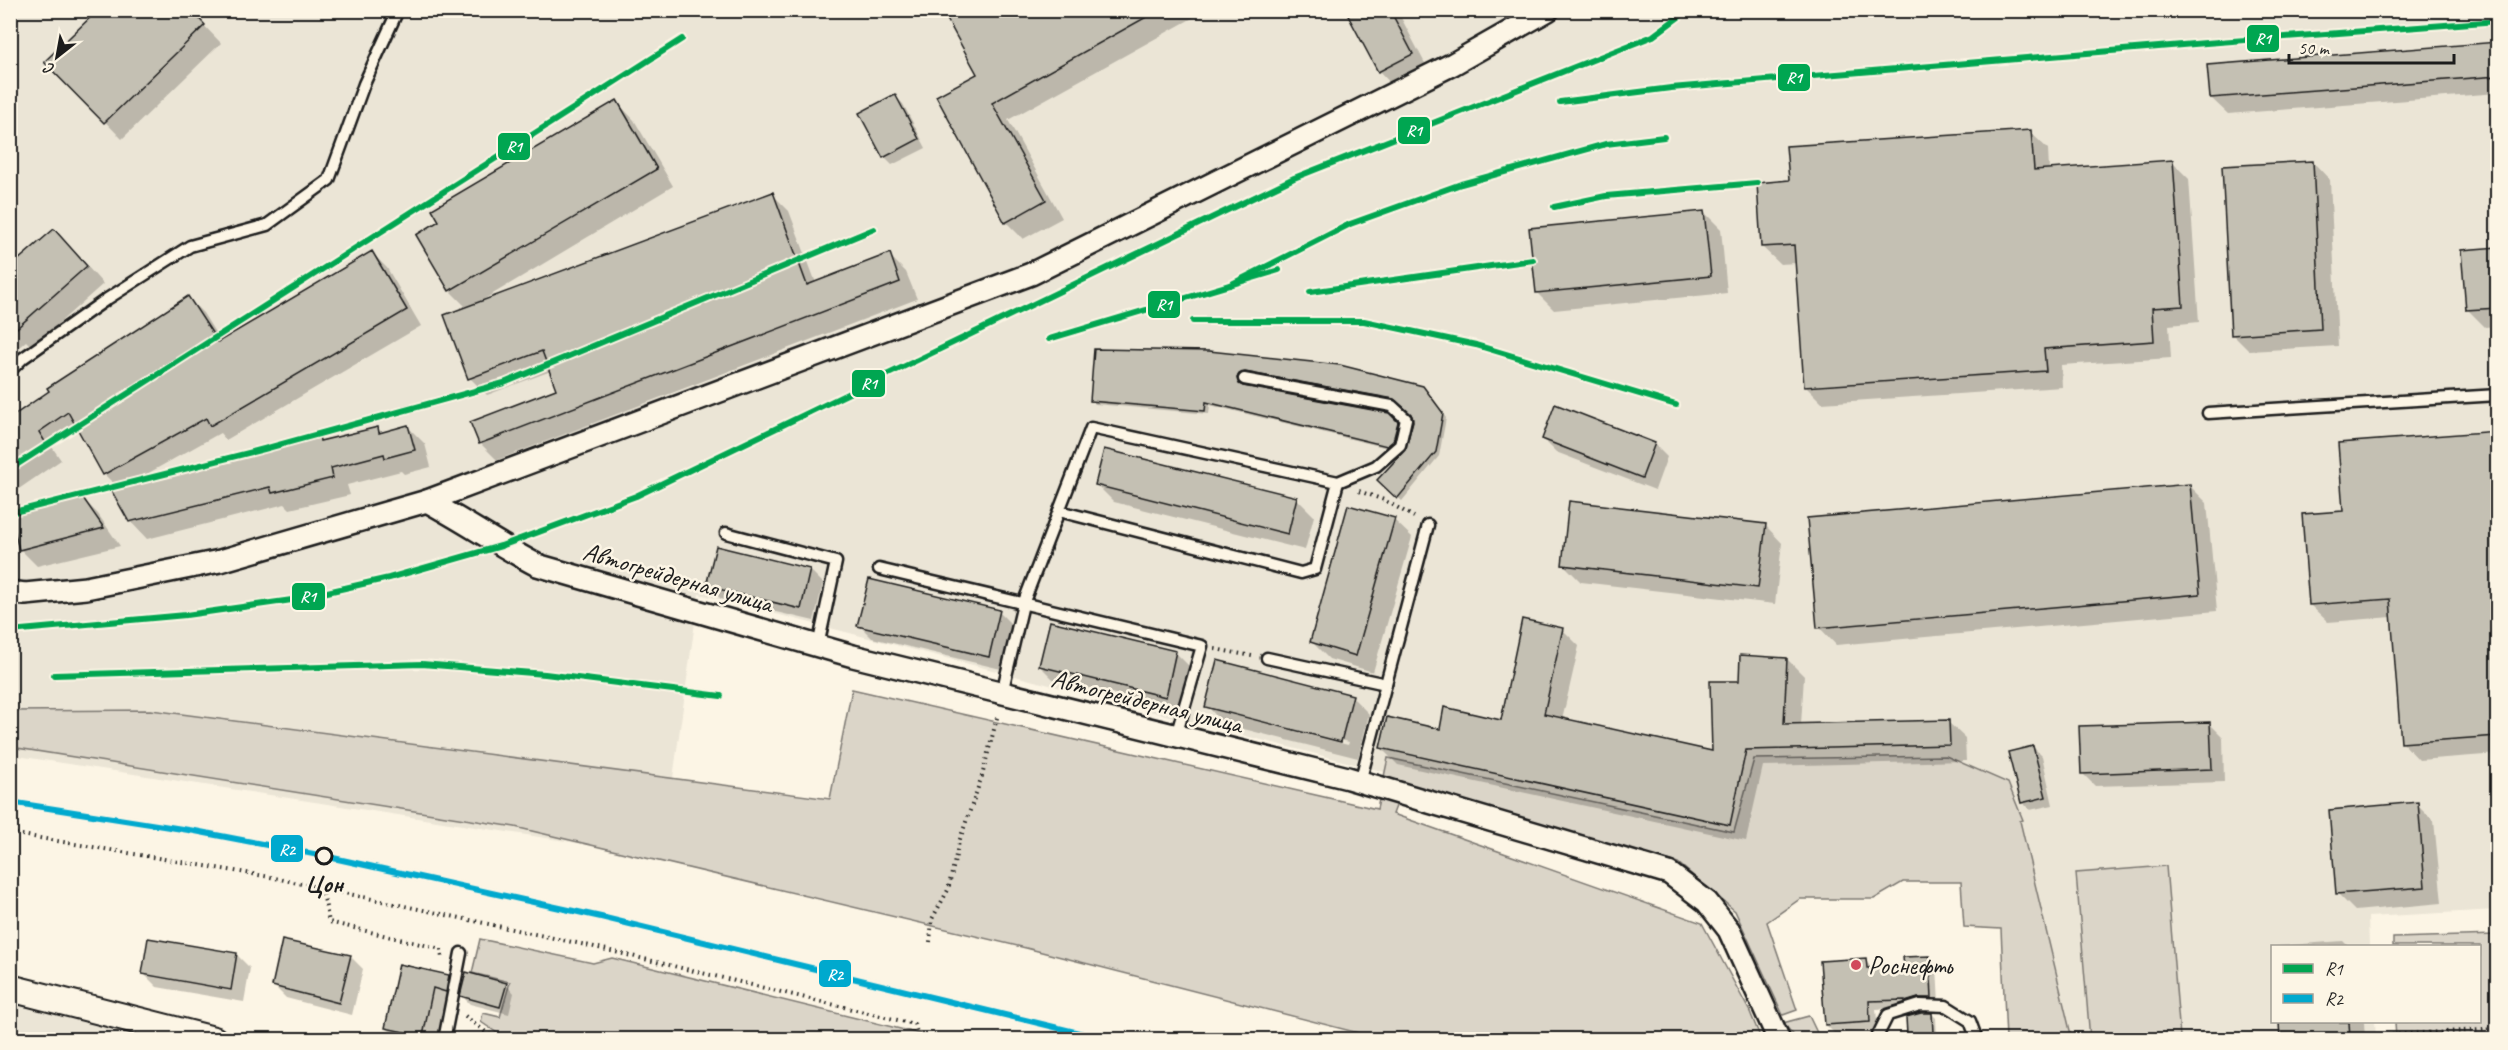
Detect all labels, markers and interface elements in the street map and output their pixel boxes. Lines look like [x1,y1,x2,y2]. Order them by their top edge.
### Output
line badge: R1 [2246,24,2280,53]
north arrow [27,27,87,87]
scale bar [2289,27,2454,65]
text: R1 [2255,29,2273,49]
text: 50 m [2298,37,2331,59]
text: С [39,57,58,80]
line badge: R1 [1777,63,1811,92]
text: R1 [1786,68,1804,88]
line badge: R1 [1397,116,1431,145]
text: R1 [1406,121,1424,141]
line badge: R1 [497,132,531,161]
text: R1 [506,137,524,157]
line badge: R1 [1147,290,1181,319]
text: R1 [1156,295,1174,315]
line badge: R1 [851,369,886,398]
text: R1 [861,374,879,394]
street label: Автогрейдерная улица [579,535,779,621]
line badge: R1 [291,582,326,611]
text: R1 [300,587,318,607]
street label: Автогрейдерная улица [1048,662,1248,742]
line badge: R2 [270,834,304,863]
text: R2 [279,840,297,860]
marker: Цон [315,847,333,865]
place label: Цон [305,867,345,900]
legend [2271,945,2481,1023]
place label: Роснефть [1868,949,1954,982]
marker: Роснефть [1849,958,1863,972]
text: R1 [2325,958,2344,980]
line badge: R2 [818,959,852,988]
text: R2 [827,965,845,985]
text: R2 [2325,988,2345,1010]

